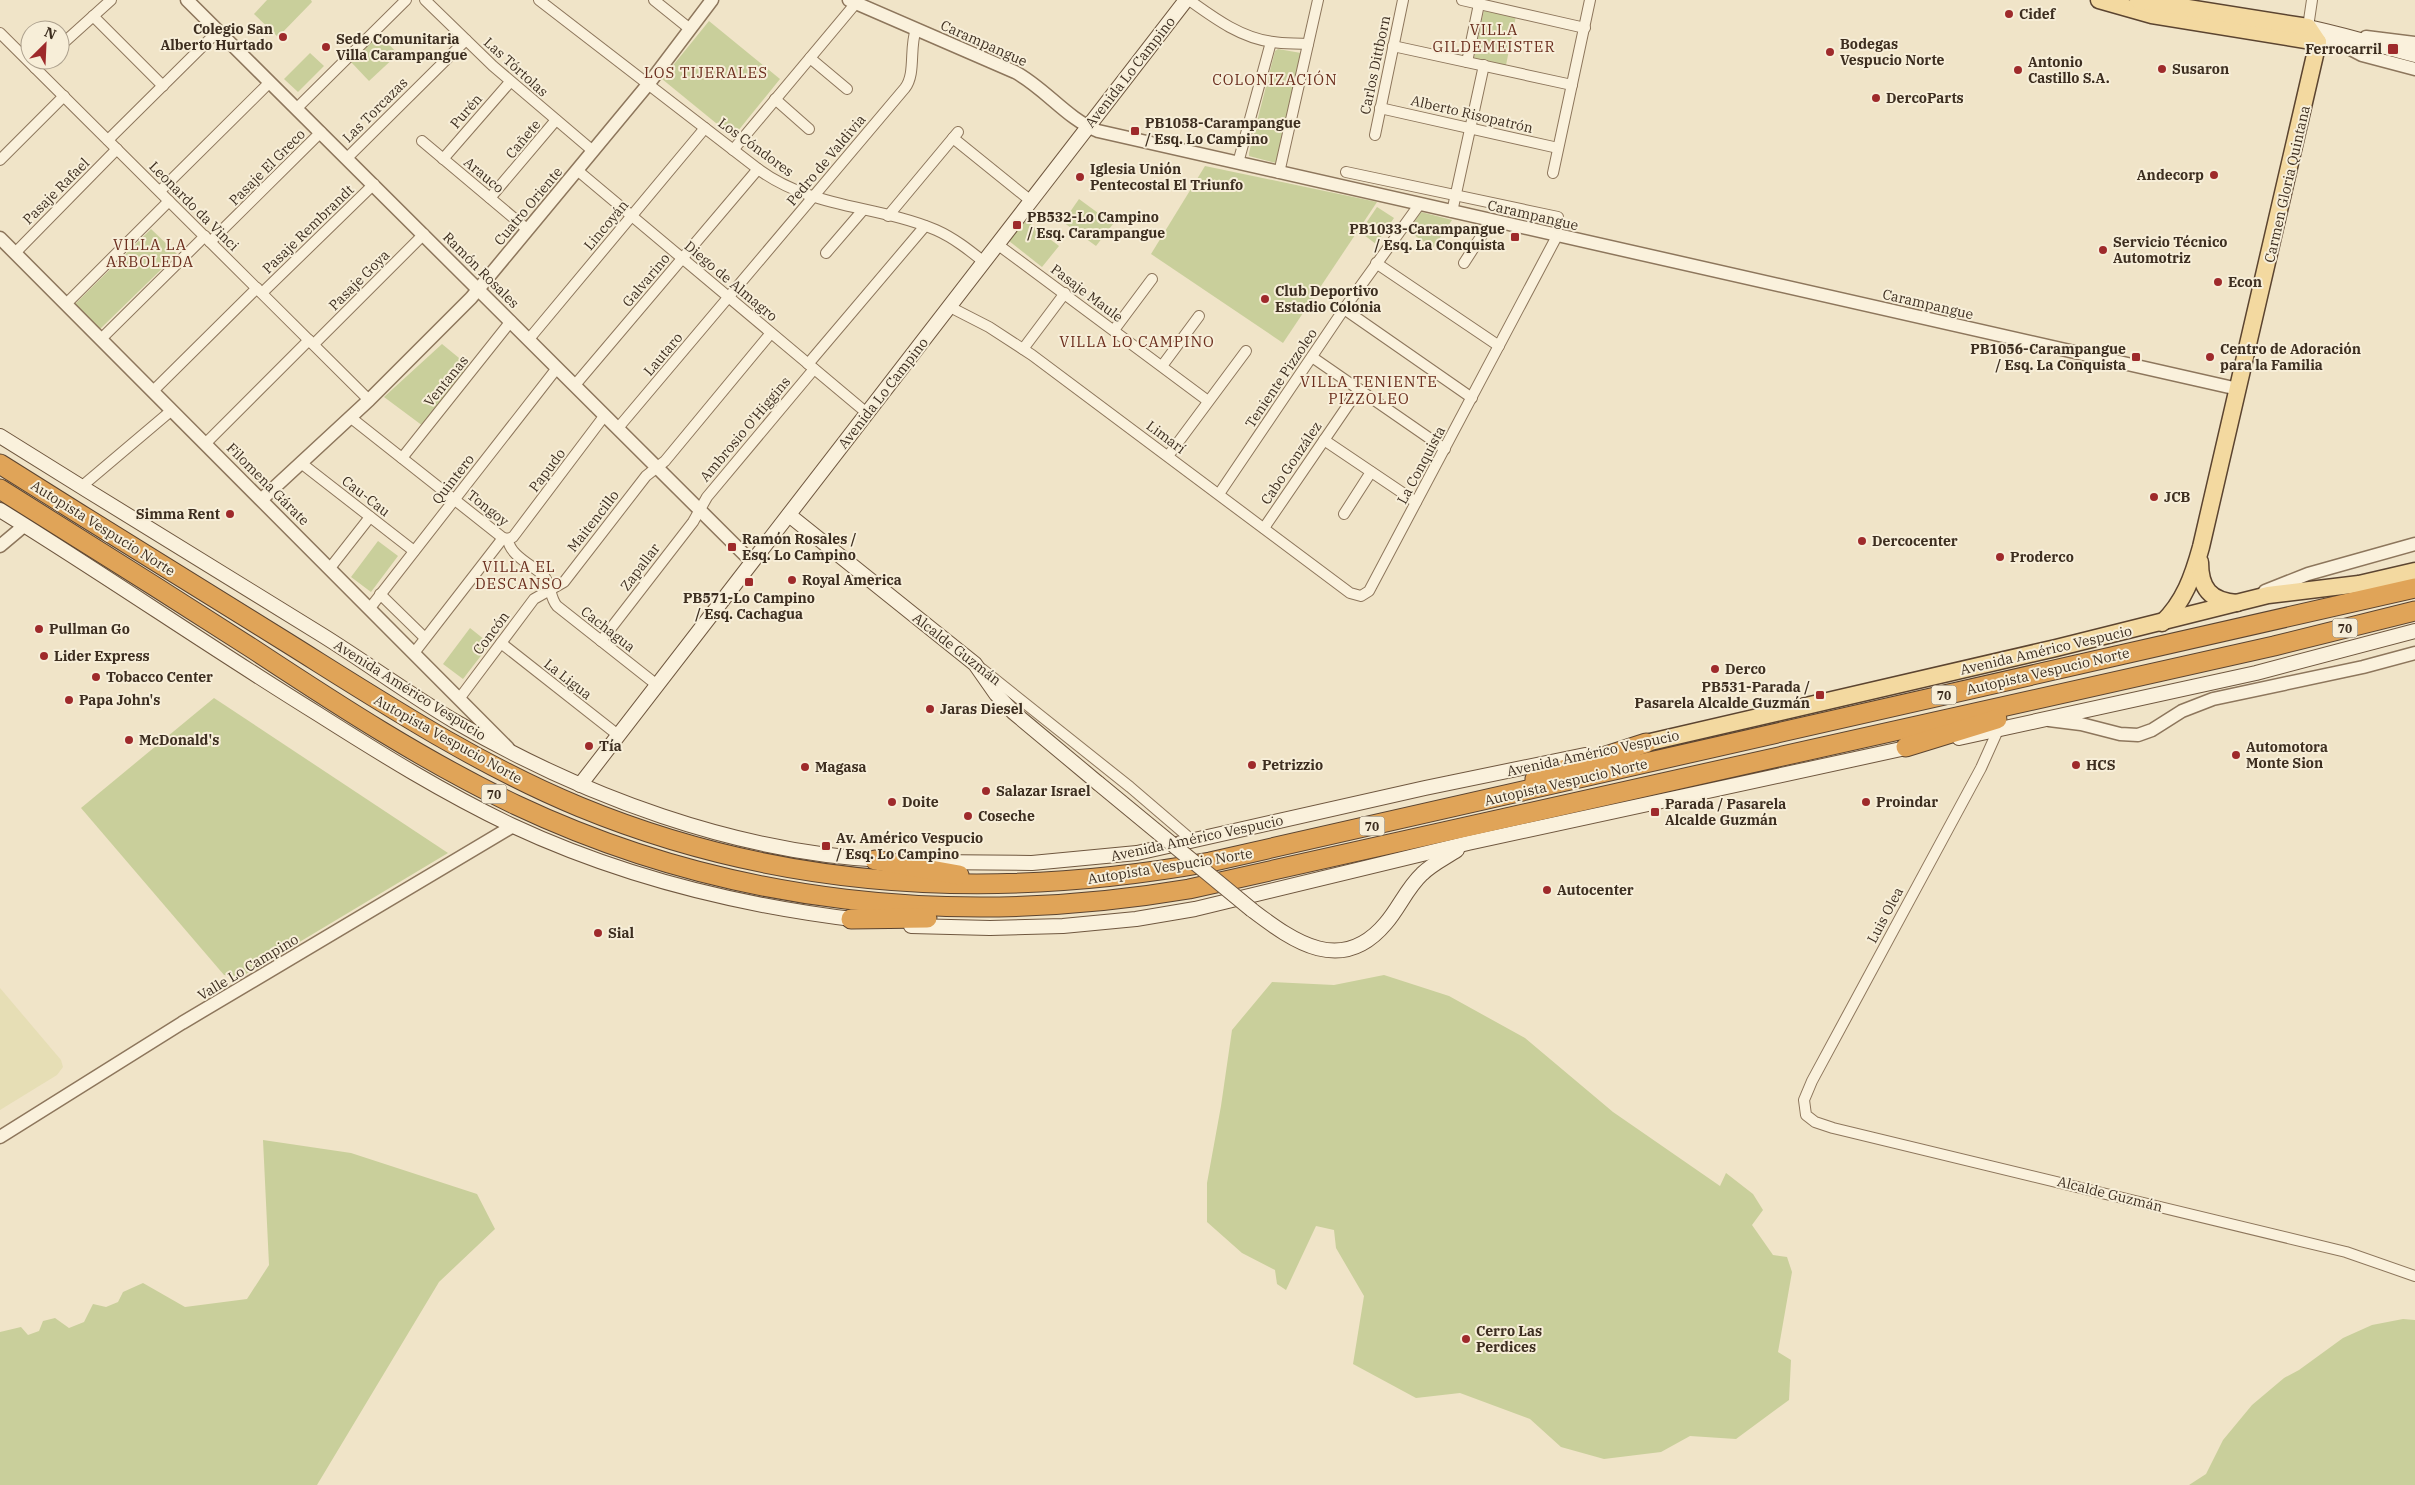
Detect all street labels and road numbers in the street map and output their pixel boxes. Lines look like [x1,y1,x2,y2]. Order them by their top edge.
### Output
street label: Avenida Lo Campino [1081,13,1179,131]
street label: Carlos Dittborn [1356,14,1394,116]
street label: Carampangue [938,16,1030,70]
street label: Las Tórtolas [480,33,552,101]
street label: Las Torcazas [339,73,412,146]
street label: Purén [446,90,486,132]
street label: Alberto Risopatrón [1409,91,1535,137]
street label: Carmen Gloria Quintana [2260,103,2314,264]
street label: Pedro de Valdivia [782,110,870,209]
street label: Los Cóndores [715,114,797,181]
street label: Cañete [501,116,545,162]
street label: Pasaje El Greco [225,125,309,209]
street label: Arauco [460,153,508,197]
street label: Pasaje Rafael [19,154,93,228]
street label: Leonardo da Vinci [145,157,243,255]
street label: Cuatro Oriente [490,163,566,249]
street label: Pasaje Rembrandt [258,181,358,277]
street label: Lincoyán [580,196,632,254]
street label: Carampangue [1486,196,1580,234]
street label: Ramón Rosales [439,228,523,312]
street label: Diego de Almagro [681,237,781,325]
street label: Pasaje Goya [325,246,393,314]
street label: Galvarino [618,249,674,310]
street label: Pasaje Maule [1047,260,1127,326]
street label: Carampangue [1881,285,1975,323]
street label: Teniente Pizzoleo [1241,325,1321,431]
street label: Lautaro [640,329,686,379]
street label: Avenida Lo Campino [834,334,932,452]
street label: Ventanas [420,352,472,410]
street label: Ambrosio O'Higgins [696,373,794,485]
street label: Limarí [1143,416,1189,458]
street label: Cabo González [1257,418,1325,508]
street label: La Conquista [1393,423,1449,507]
street label: Filomena Gárate [223,439,313,529]
street label: Papudo [525,445,569,495]
street label: Quintero [428,450,478,508]
street label: Cau-Cau [338,472,394,521]
street label: Autopista Vespucio Norte [28,476,178,580]
street label: Tongoy [463,486,513,530]
street label: Maitencillo [563,486,623,556]
street label: Zapallar [616,539,664,594]
street label: Cachagua [577,602,639,656]
street label: Concón [469,608,513,658]
street label: Alcalde Guzmán [909,609,1005,689]
road number: 70 [2332,618,2358,638]
street label: Avenida Américo Vespucio [1958,621,2134,679]
street label: Avenida Américo Vespucio [331,636,489,744]
street label: Autopista Vespucio Norte [1965,643,2131,699]
street label: La Ligua [540,655,596,704]
road number: 70 [1932,686,1956,704]
street label: Autopista Vespucio Norte [371,691,525,787]
street label: Avenida Américo Vespucio [1505,726,1681,780]
street label: Autopista Vespucio Norte [1483,754,1649,810]
road number: 70 [482,784,506,804]
street label: Avenida Américo Vespucio [1109,811,1285,865]
road number: 70 [1360,816,1384,836]
street label: Autopista Vespucio Norte [1086,844,1254,888]
street label: Luis Olea [1863,884,1907,946]
street label: Valle Lo Campino [194,930,302,1004]
street label: Alcalde Guzmán [2056,1172,2165,1216]

